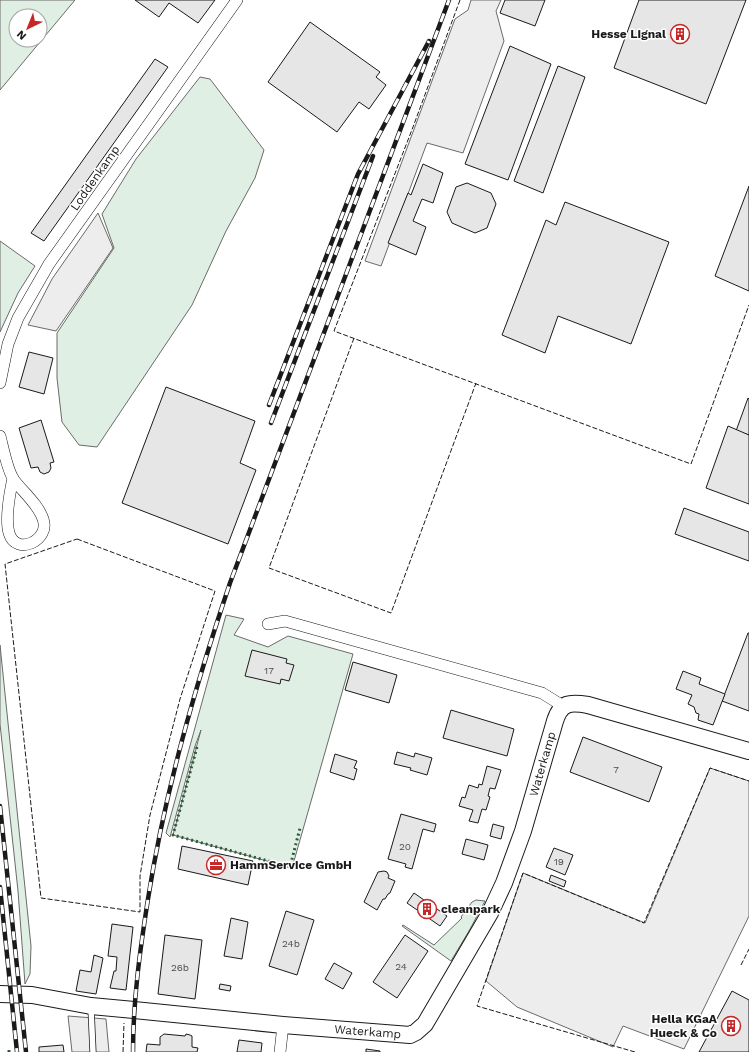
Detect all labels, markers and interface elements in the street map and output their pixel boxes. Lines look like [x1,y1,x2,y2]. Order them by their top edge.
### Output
north arrow [8,8,48,48]
building icon: Hesse Lignal [669,23,691,45]
text: N [14,27,29,42]
place label: Hesse Lignal [591,27,666,41]
street label: Loddenkamp [67,143,123,213]
house number: 17 [264,665,274,676]
street label: Waterkamp [526,730,559,798]
house number: 7 [613,764,619,775]
house number: 20 [399,841,411,852]
office icon: HammService GmbH [205,854,227,876]
house number: 19 [554,856,564,867]
place label: HammService GmbH [230,858,352,872]
building icon: cleanpark [416,898,438,920]
place label: cleanpark [441,902,501,916]
house number: 24b [282,938,300,949]
house number: 24 [395,961,407,972]
house number: 26b [171,962,189,973]
place label: Hella KGaA Hueck & Co [650,1012,718,1040]
building icon: Hella KGaA Hueck & Co [720,1015,742,1037]
street label: Waterkamp [334,1022,402,1041]

